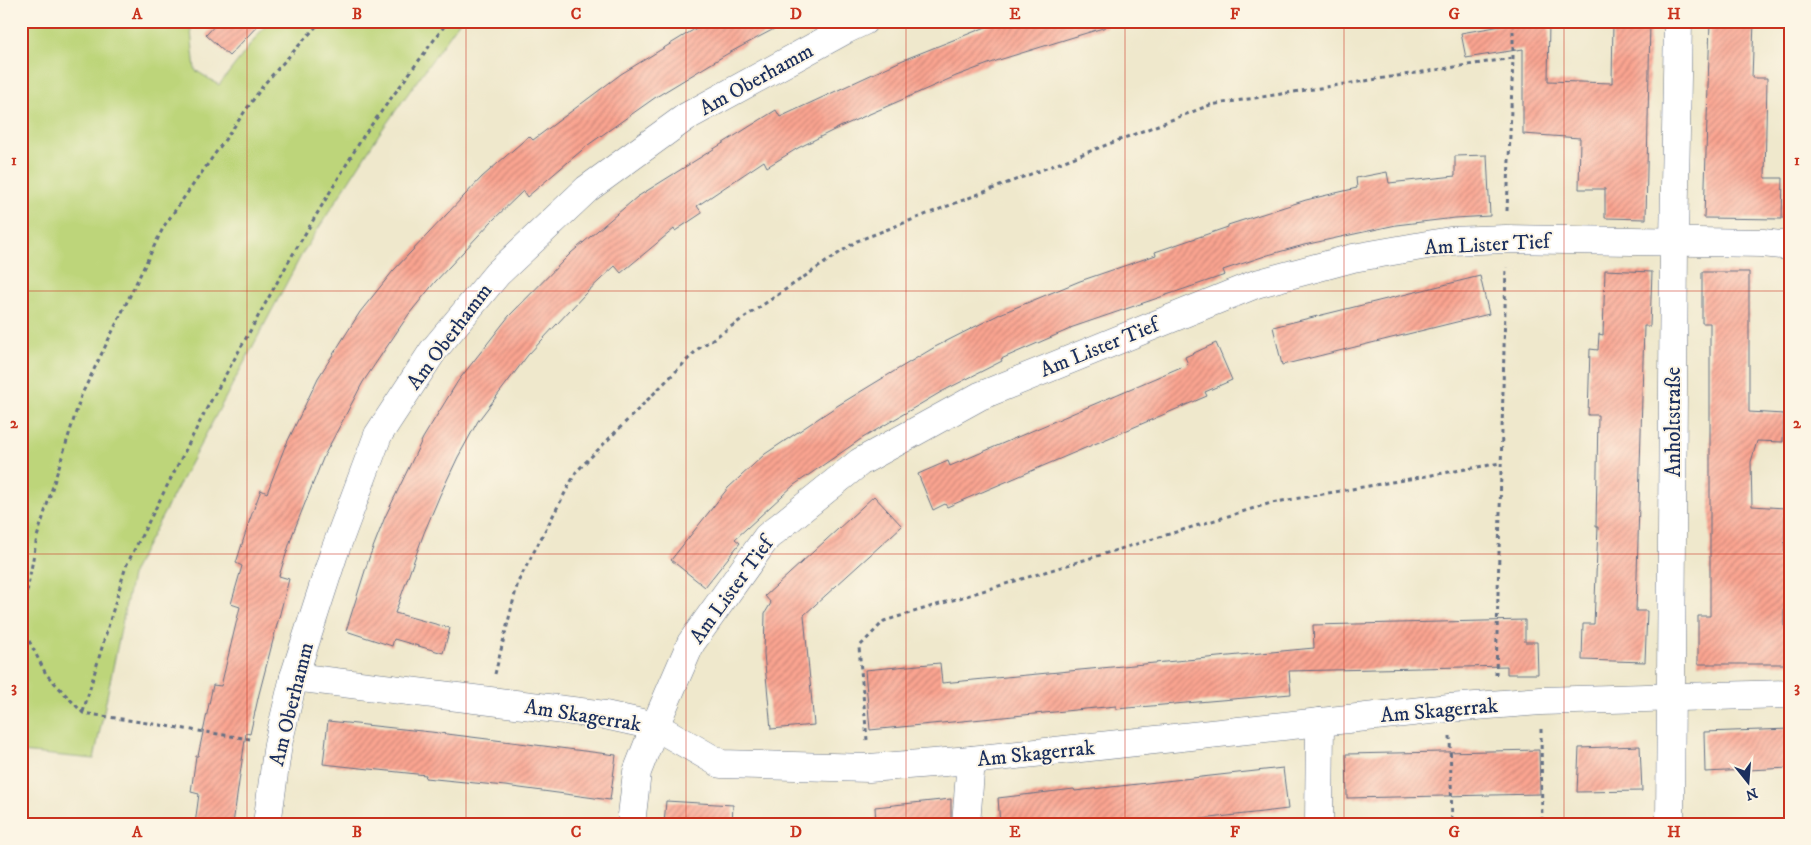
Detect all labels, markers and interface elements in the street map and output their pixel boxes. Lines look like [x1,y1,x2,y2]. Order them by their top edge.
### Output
text: A [131,4,143,24]
text: B [352,4,362,24]
text: C [571,4,581,24]
text: D [790,4,802,24]
text: E [1009,4,1021,24]
text: F [1230,4,1240,24]
text: G [1448,4,1460,24]
text: H [1667,4,1681,24]
street label: Am Oberhamm [695,38,818,122]
text: 1 [11,150,17,170]
text: 1 [1794,150,1800,170]
street label: Am Lister Tief [1424,229,1554,261]
street label: Am Oberhamm [401,278,498,395]
street label: Am Lister Tief [1036,311,1166,383]
street label: Anholtstraße [1661,367,1687,477]
text: 2 [10,413,19,433]
text: 2 [1793,413,1802,433]
street label: Am Lister Tief [684,529,781,649]
street label: Am Oberhamm [264,640,320,769]
text: 3 [11,677,17,697]
text: 3 [1794,677,1800,697]
street label: Am Skagerrak [1379,693,1500,729]
street label: Am Skagerrak [523,694,644,738]
street label: Am Skagerrak [976,735,1097,773]
north arrow [1724,758,1774,808]
text: N [1743,783,1760,804]
text: A [131,822,143,842]
text: B [352,822,362,842]
text: C [571,822,581,842]
text: D [790,822,802,842]
text: E [1009,822,1021,842]
text: F [1230,822,1240,842]
text: G [1448,822,1460,842]
text: H [1667,822,1681,842]

